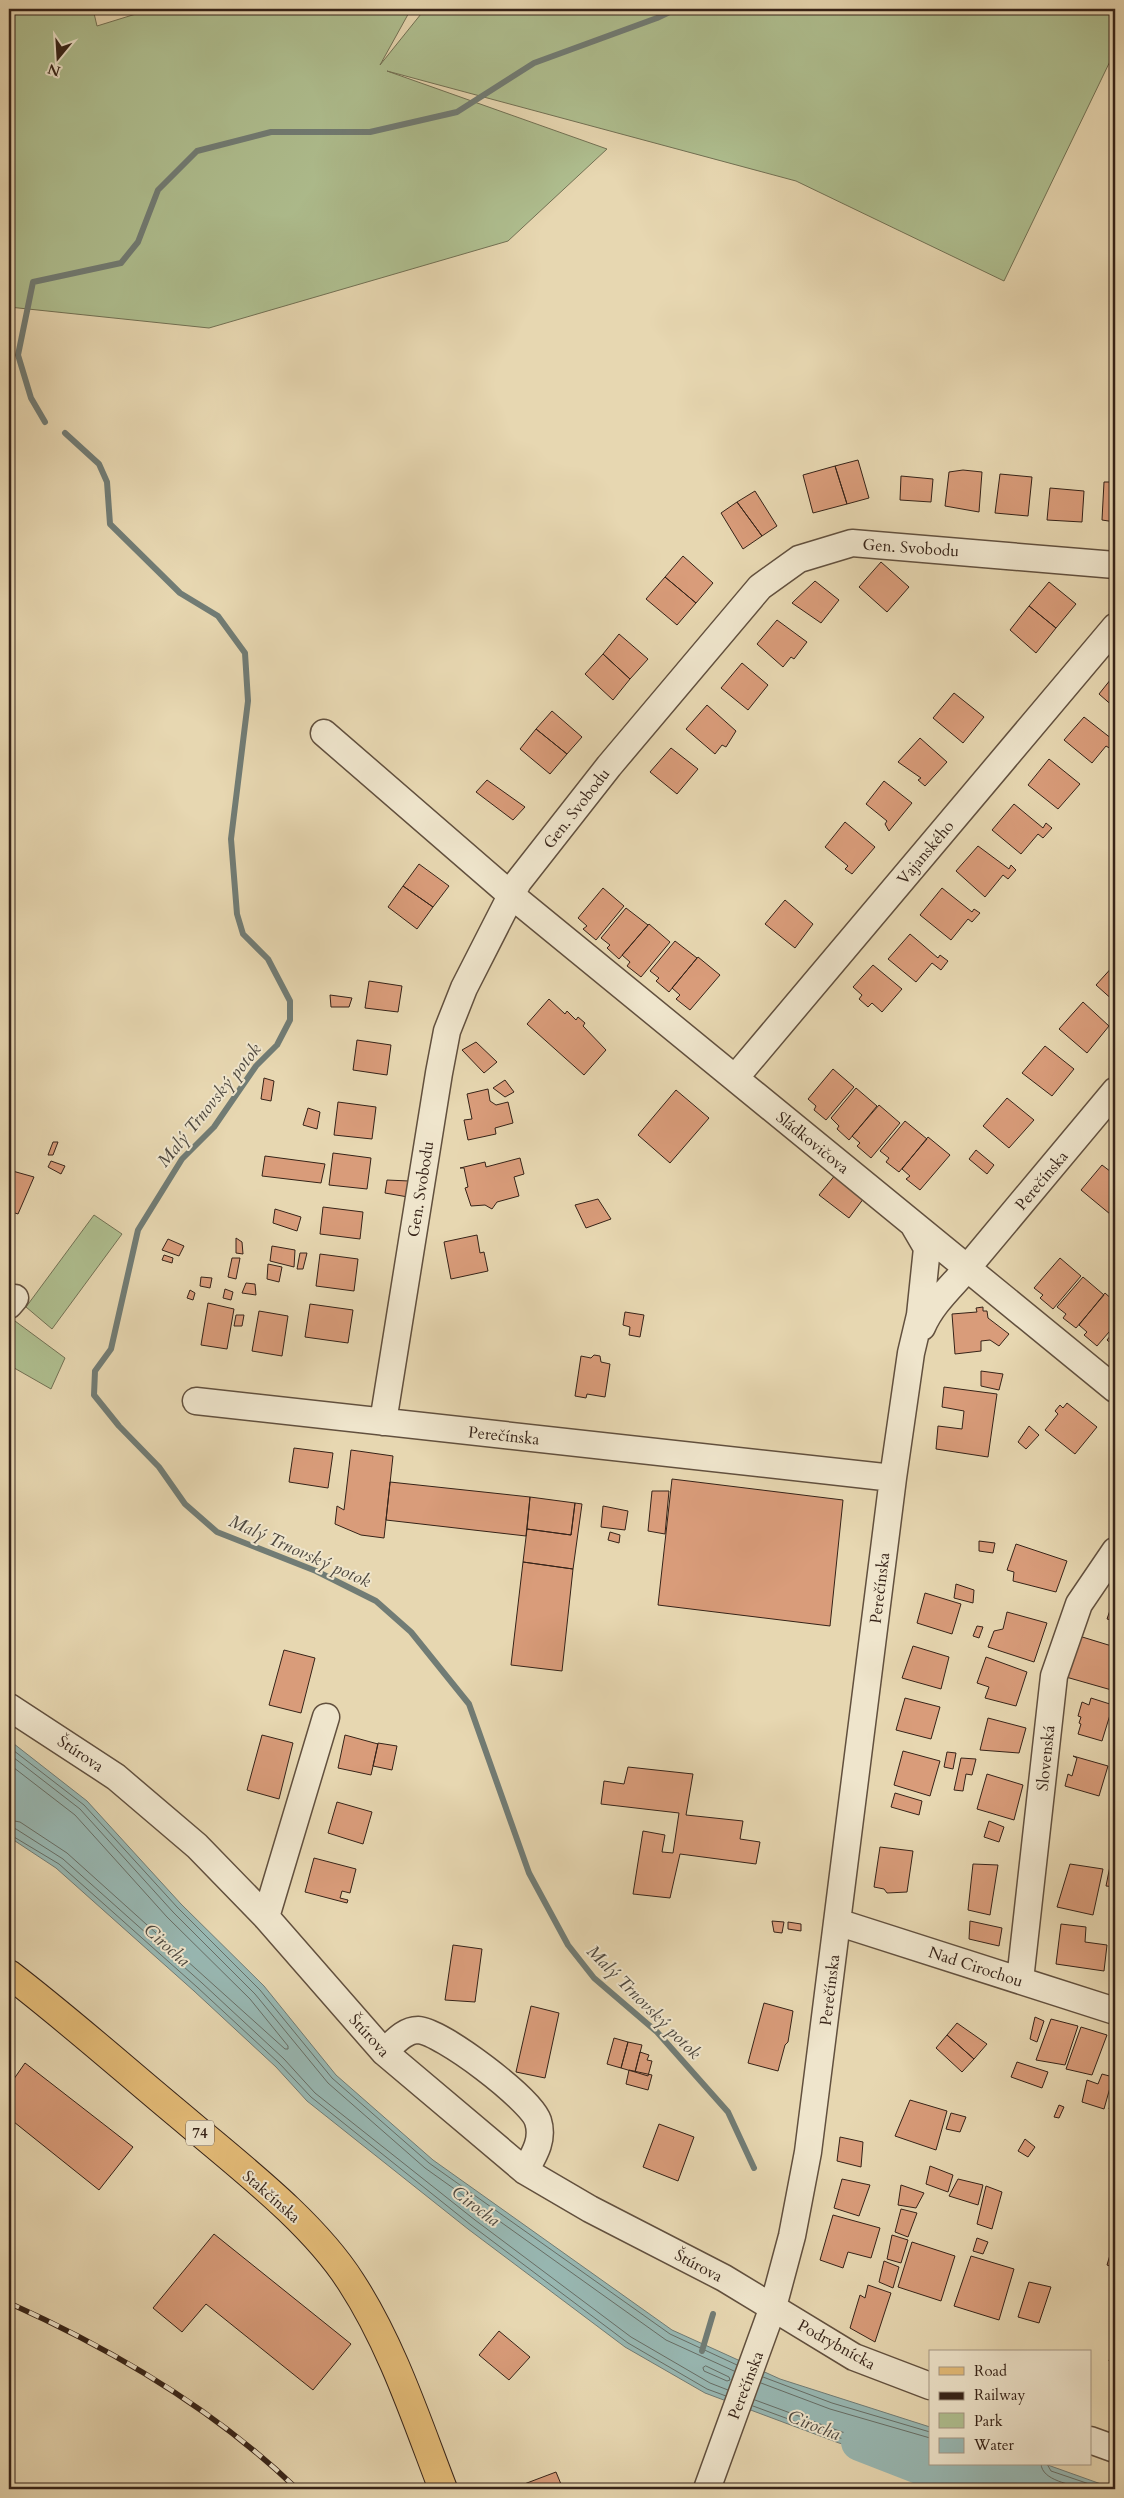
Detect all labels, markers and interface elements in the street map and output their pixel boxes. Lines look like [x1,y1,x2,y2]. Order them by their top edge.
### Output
north arrow [32,32,82,82]
text: N [45,59,63,81]
street label: Gen. Svobodu [862,534,960,562]
street label: Gen. Svobodu [538,764,615,853]
street label: Vajanského [892,816,959,890]
water label: Malý Trnovský potok [152,1038,267,1173]
street label: Sládkovičova [771,1106,854,1179]
street label: Gen. Svobodu [403,1139,439,1239]
street label: Perečínska [1010,1146,1073,1215]
street label: Perečínska [467,1421,541,1451]
water label: Malý Trnovský potok [225,1509,375,1594]
street label: Perečínska [865,1551,895,1625]
street label: Slovenská [1032,1724,1060,1792]
street label: Štúrova [53,1730,108,1777]
water label: Cirocha [138,1918,195,1973]
water label: Malý Trnovský potok [581,1939,707,2065]
street label: Nad Cirochou [926,1941,1026,1993]
street label: Perečínska [815,1953,845,2027]
street label: Štúrova [344,2009,395,2062]
road number: 74 [186,2120,214,2146]
street label: Stakčínska [238,2165,305,2228]
water label: Cirocha [446,2180,505,2233]
street label: Štúrova [671,2244,726,2288]
street label: Podrybnícka [794,2314,879,2375]
street label: Perečínska [723,2348,769,2423]
legend [929,2350,1092,2466]
text: Road [974,2361,1007,2381]
text: Railway [974,2385,1025,2405]
water label: Cirocha [784,2404,844,2447]
text: Park [974,2411,1003,2431]
text: Water [973,2435,1015,2455]

